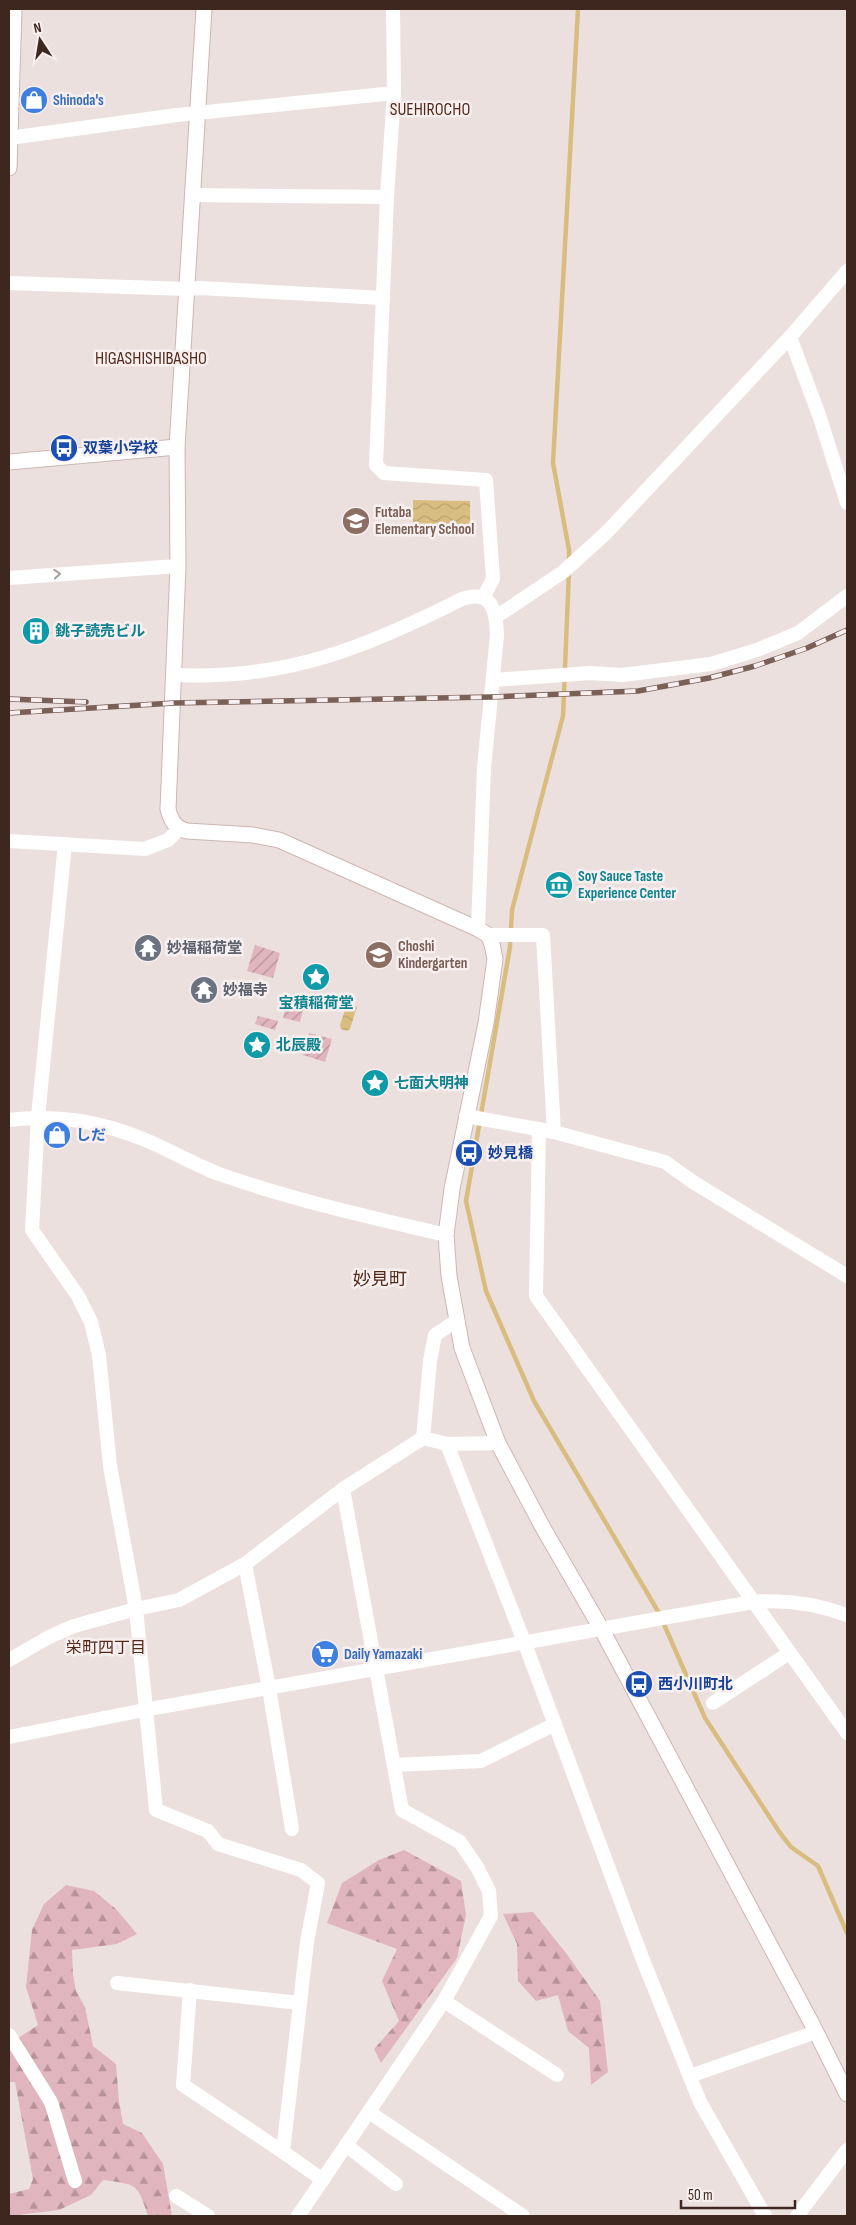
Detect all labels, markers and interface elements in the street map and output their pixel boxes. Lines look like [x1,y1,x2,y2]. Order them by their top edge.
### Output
north arrow [15,15,65,65]
text: N [32,19,43,37]
shop icon: Shinoda's [19,85,49,115]
place label: Shinoda's [53,91,104,110]
district label: SUEHIROCHO [390,99,470,120]
district label: HIGASHISHIBASHO [95,348,207,369]
bus stop icon: 双葉小学校 [49,433,79,463]
place label: 双葉小学校 [83,439,158,458]
place label: Futaba Elementary School [375,503,474,539]
school or university icon: Futaba Elementary School [341,506,371,536]
one-way arrow [54,569,62,580]
building icon: 銚子読売ビル [21,616,51,646]
place label: 銚子読売ビル [55,622,145,641]
place label: Soy Sauce Taste Experience Center [578,867,676,903]
museum icon: Soy Sauce Taste Experience Center [544,870,574,900]
temple icon: 妙福稲荷堂 [133,933,163,963]
place label: Choshi Kindergarten [398,937,468,973]
place label: 妙福稲荷堂 [167,939,242,958]
school or university icon: Choshi Kindergarten [364,940,394,970]
place icon: 宝積稲荷堂 [301,962,331,992]
temple icon: 妙福寺 [189,975,219,1005]
place label: 妙福寺 [223,981,268,1000]
place label: 宝積稲荷堂 [278,994,354,1013]
place icon: 北辰殿 [242,1030,272,1060]
place label: 北辰殿 [276,1036,321,1055]
place icon: 七面大明神 [360,1068,390,1098]
place label: 七面大明神 [394,1074,469,1093]
shop icon: しだ [42,1120,72,1150]
place label: しだ [76,1126,106,1145]
bus stop icon: 妙見橋 [454,1138,484,1168]
place label: 妙見橋 [488,1144,534,1163]
district label: 妙見町 [353,1269,407,1290]
district label: 栄町四丁目 [66,1639,146,1658]
supermarket icon: Daily Yamazaki [310,1639,340,1669]
place label: Daily Yamazaki [344,1645,422,1664]
bus stop icon: 西小川町北 [624,1669,654,1699]
place label: 西小川町北 [658,1675,733,1694]
scale bar [681,2178,795,2210]
text: 50 m [688,2186,713,2205]

